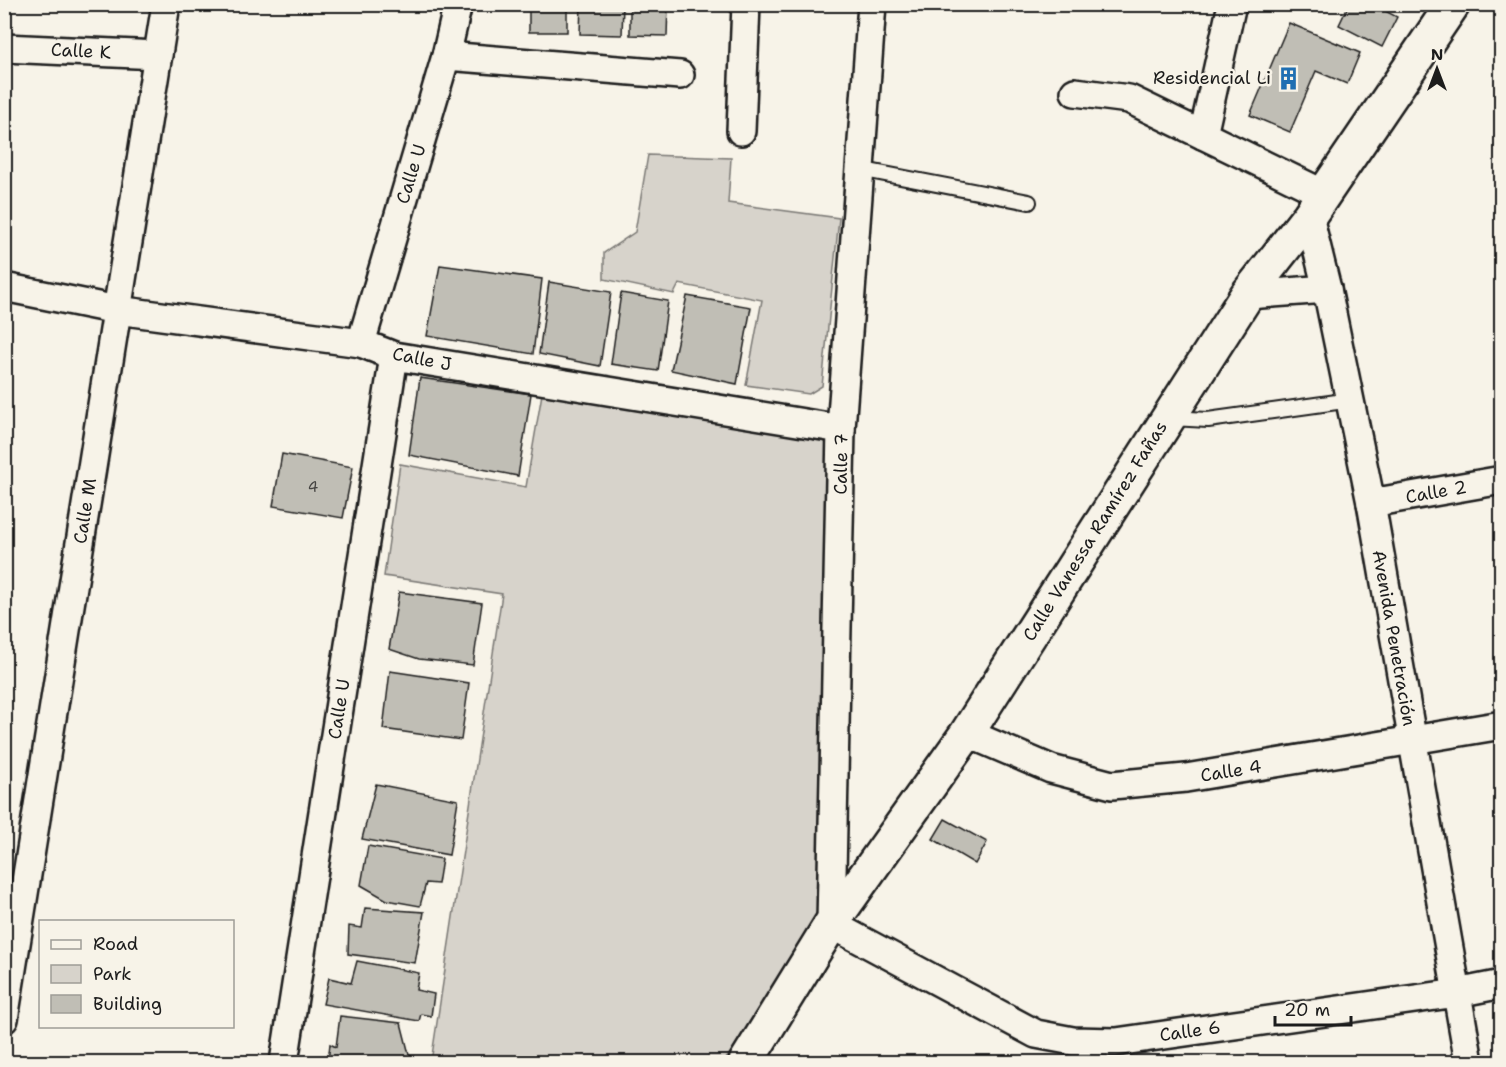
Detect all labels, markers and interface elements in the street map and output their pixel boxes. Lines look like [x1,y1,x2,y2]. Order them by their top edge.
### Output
street label: Calle K [50,37,112,65]
north arrow [1407,39,1467,99]
text: N [1431,44,1443,65]
building icon: Residencial Li [1276,65,1302,91]
place label: Residencial Li [1153,66,1271,90]
street label: Calle U [391,141,431,207]
street label: Calle J [390,342,454,376]
street label: Calle Vanessa Ramírez Fañas [1017,416,1173,646]
street label: Calle 7 [828,433,854,495]
street label: Calle 2 [1404,475,1468,509]
street label: Calle M [68,476,102,546]
house number: 4 [308,477,318,497]
street label: Avenida Penetración [1367,548,1421,728]
street label: Calle U [322,677,356,741]
street label: Calle 4 [1199,754,1263,788]
legend [39,920,234,1028]
text: Road [93,932,138,956]
text: Park [93,962,132,986]
scale bar [1275,989,1352,1027]
text: Building [93,992,162,1016]
text: 20 m [1284,998,1330,1022]
street label: Calle 6 [1158,1015,1222,1047]

